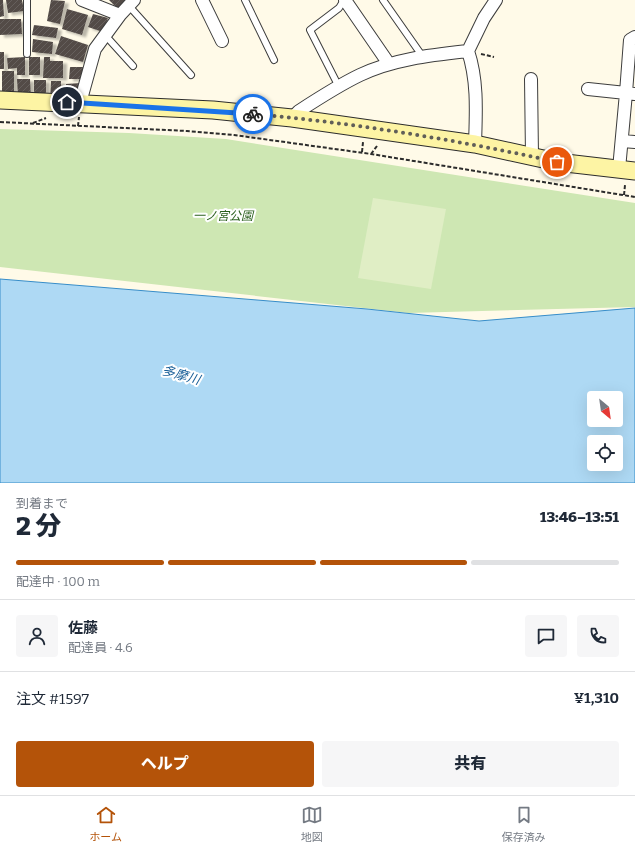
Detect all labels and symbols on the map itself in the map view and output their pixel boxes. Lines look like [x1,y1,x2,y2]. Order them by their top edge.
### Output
pin [50,85,84,119]
courier [233,94,273,134]
pin [540,145,574,179]
park label: 一ノ宮公園 [193,209,255,223]
water label: 多摩川 [160,362,204,388]
north arrow [587,391,623,427]

